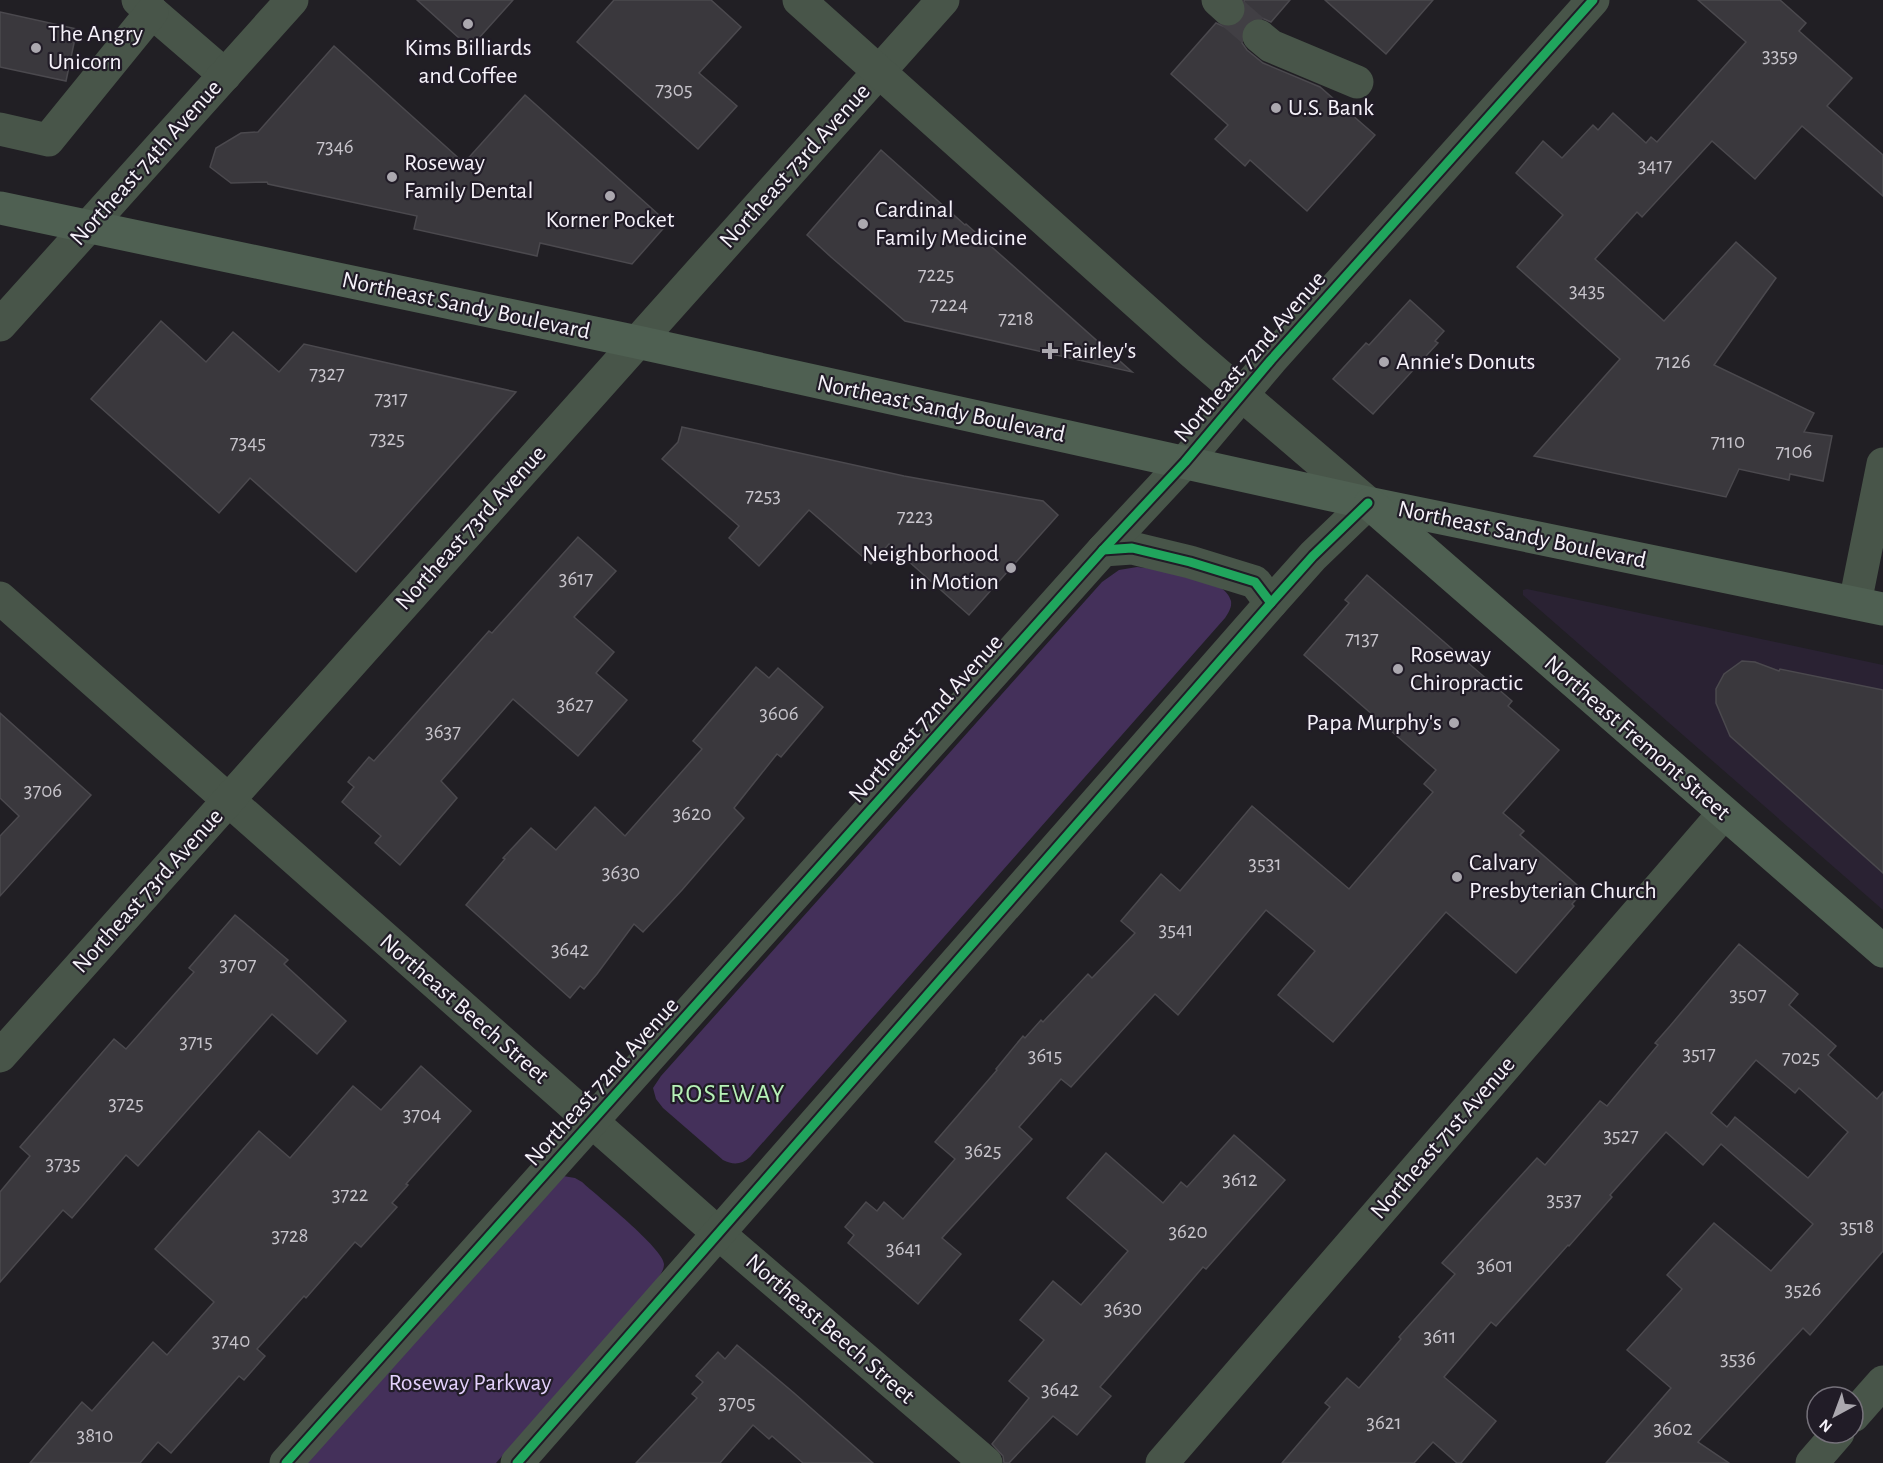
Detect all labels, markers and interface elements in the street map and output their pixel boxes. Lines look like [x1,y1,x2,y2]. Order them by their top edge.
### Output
marker: Kims Billiards and Coffee [461,17,475,31]
place label: The Angry Unicorn [48,22,143,74]
place label: Kims Billiards and Coffee [404,36,532,88]
marker: The Angry Unicorn [29,41,43,55]
house number: 3359 [1762,45,1798,66]
street label: Northeast 74th Avenue [66,76,226,250]
house number: 7305 [655,79,693,100]
street label: Northeast 73rd Avenue [715,79,875,253]
place label: U.S. Bank [1288,96,1374,120]
marker: U.S. Bank [1269,101,1283,115]
house number: 7346 [316,136,354,157]
place label: Roseway Family Dental [404,151,533,203]
house number: 3417 [1638,155,1673,176]
marker: Roseway Family Dental [385,170,399,184]
marker: Korner Pocket [603,189,617,203]
place label: Cardinal Family Medicine [875,198,1027,250]
place label: Korner Pocket [546,208,675,232]
marker: Cardinal Family Medicine [856,217,870,231]
house number: 7225 [918,264,954,285]
street label: Northeast 72nd Avenue [1170,267,1330,447]
street label: Northeast Sandy Boulevard [340,268,592,344]
house number: 3435 [1569,280,1605,301]
house number: 7224 [930,294,968,315]
house number: 7218 [998,308,1034,329]
place label: Fairley's [1062,339,1137,363]
marker: Fairley's [1043,344,1057,358]
place label: Annie's Donuts [1396,350,1536,374]
house number: 7126 [1655,351,1691,372]
marker: Annie's Donuts [1377,355,1391,369]
house number: 7327 [309,363,345,384]
street label: Northeast Sandy Boulevard [815,371,1067,447]
house number: 7317 [374,388,408,409]
house number: 7325 [369,428,405,449]
house number: 7110 [1711,431,1745,452]
house number: 7345 [230,432,266,453]
street label: Northeast 73rd Avenue [391,441,551,615]
house number: 7106 [1776,441,1812,462]
house number: 7253 [745,485,781,506]
street label: Northeast Sandy Boulevard [1396,497,1648,573]
house number: 7223 [897,506,933,527]
place label: Neighborhood in Motion [862,542,999,594]
marker: Neighborhood in Motion [1004,561,1018,575]
house number: 3617 [559,568,593,589]
house number: 7137 [1345,628,1379,649]
street label: Northeast 72nd Avenue [844,630,1008,808]
place label: Roseway Chiropractic [1410,643,1523,695]
street label: Northeast Fremont Street [1539,651,1735,825]
marker: Roseway Chiropractic [1391,662,1405,676]
house number: 3627 [557,694,594,715]
house number: 3606 [759,703,799,724]
place label: Papa Murphy's [1306,711,1442,735]
marker: Papa Murphy's [1447,716,1461,730]
house number: 3637 [425,721,461,742]
house number: 3706 [24,780,62,801]
house number: 3620 [672,803,712,824]
street label: Northeast 73rd Avenue [68,804,228,978]
place label: Calvary Presbyterian Church [1469,851,1657,903]
house number: 3531 [1248,853,1282,874]
house number: 3630 [602,862,640,883]
marker: Calvary Presbyterian Church [1450,870,1464,884]
house number: 3541 [1159,919,1193,940]
street label: Northeast Beech Street [375,929,553,1089]
house number: 3642 [551,939,589,960]
house number: 3707 [219,954,257,975]
house number: 3507 [1729,984,1767,1005]
street label: Northeast 72nd Avenue [520,993,684,1171]
house number: 3715 [179,1031,213,1052]
house number: 3517 [1682,1043,1716,1064]
house number: 3615 [1028,1045,1062,1066]
house number: 7025 [1782,1047,1820,1068]
street label: Northeast 71st Avenue [1366,1052,1520,1224]
district label: ROSEWAY [670,1081,786,1107]
house number: 3725 [108,1093,144,1114]
house number: 3704 [403,1104,441,1125]
house number: 3527 [1603,1125,1639,1146]
house number: 3625 [965,1140,1001,1161]
house number: 3735 [46,1153,80,1174]
house number: 3612 [1222,1169,1258,1190]
house number: 3722 [332,1184,368,1205]
house number: 3537 [1547,1189,1582,1210]
house number: 3518 [1840,1216,1874,1237]
house number: 3620 [1168,1221,1208,1242]
house number: 3728 [272,1225,308,1246]
house number: 3641 [886,1238,922,1259]
street label: Northeast Beech Street [741,1249,919,1409]
house number: 3601 [1477,1255,1513,1276]
house number: 3526 [1785,1279,1821,1300]
house number: 3630 [1104,1298,1142,1319]
house number: 3611 [1424,1326,1456,1347]
house number: 3740 [212,1330,250,1351]
house number: 3536 [1720,1348,1756,1369]
park label: Roseway Parkway [388,1371,552,1395]
house number: 3642 [1041,1379,1079,1400]
north arrow [1805,1385,1865,1445]
house number: 3705 [718,1392,756,1413]
house number: 3621 [1366,1412,1402,1433]
text: N [1816,1416,1835,1435]
house number: 3602 [1653,1418,1693,1439]
house number: 3810 [77,1425,113,1446]

